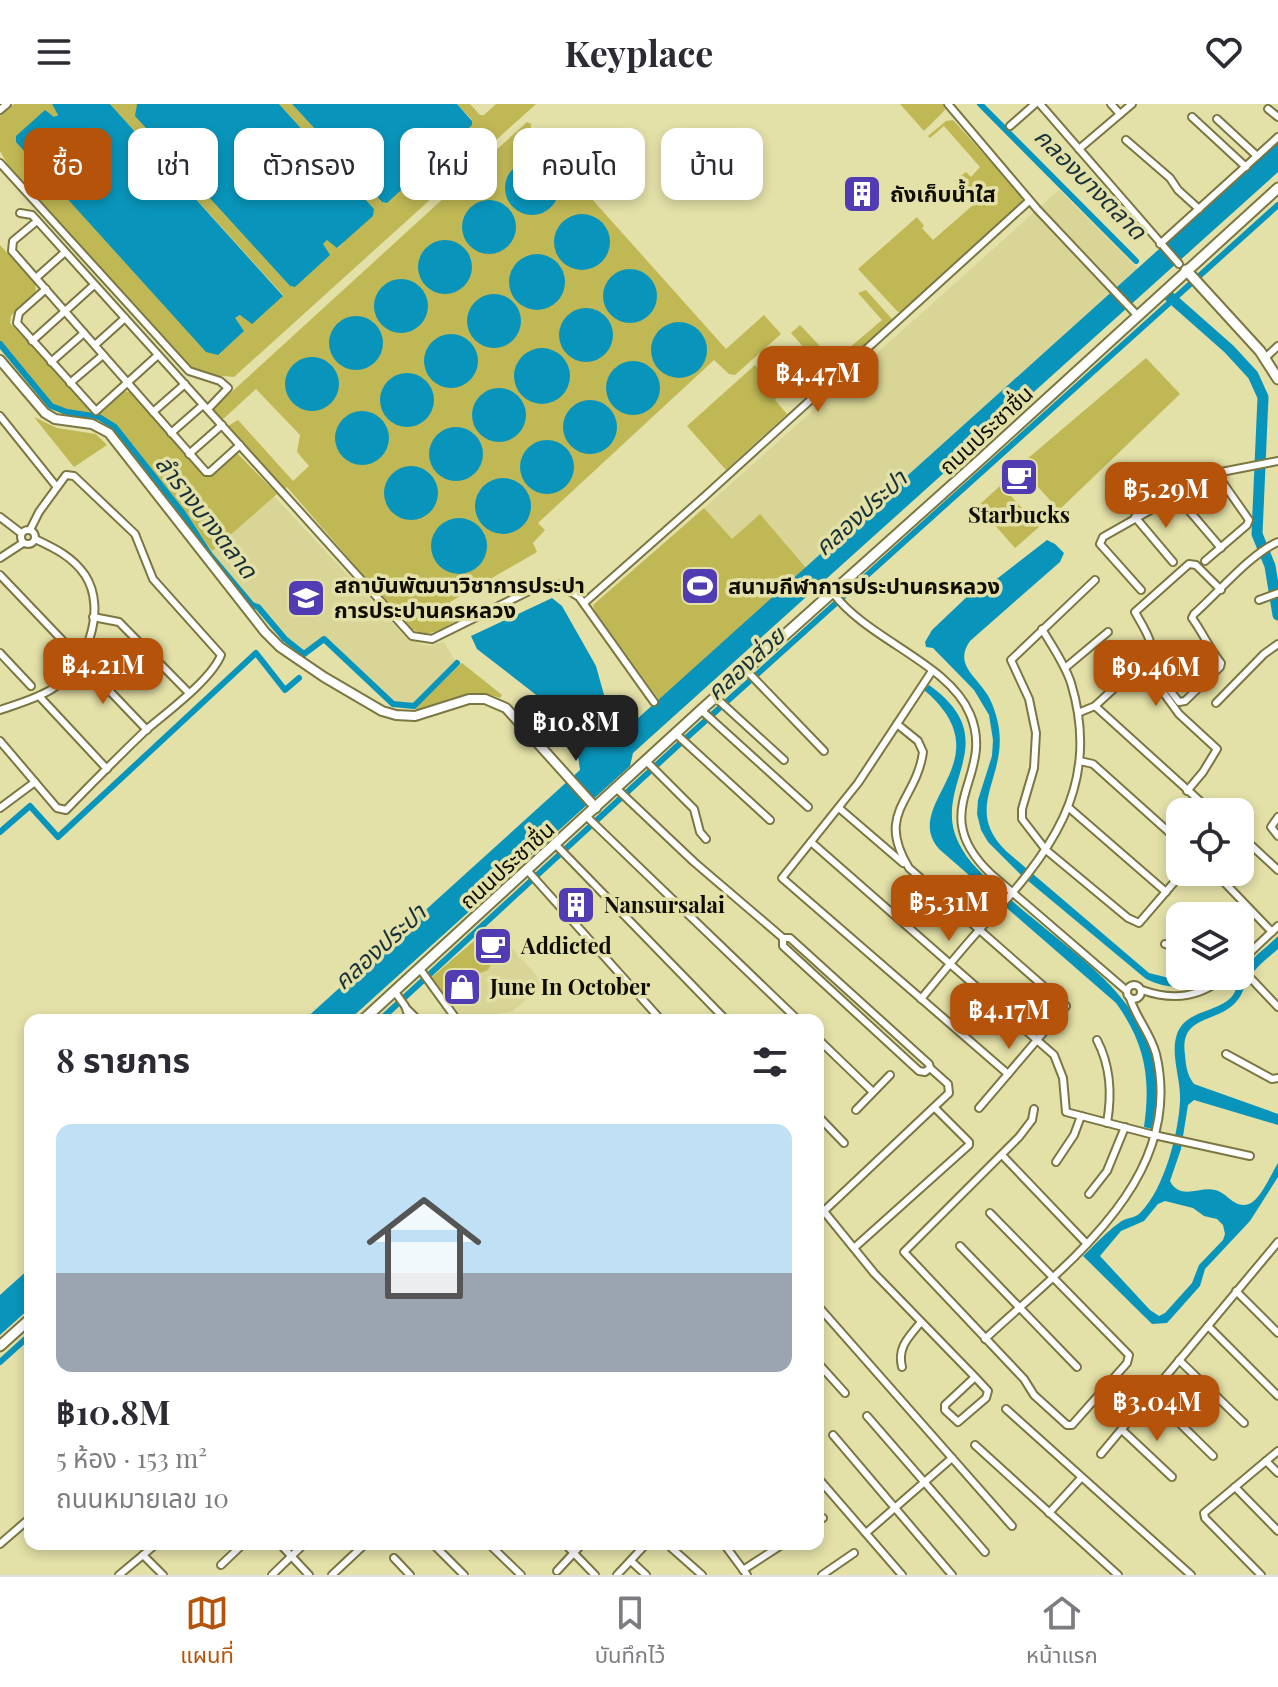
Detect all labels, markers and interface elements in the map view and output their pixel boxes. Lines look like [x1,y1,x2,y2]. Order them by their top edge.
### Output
text: Keyplace [565,28,713,76]
icon: menu [32,30,76,74]
icon: heart [1202,30,1246,74]
water label: คลองบางตลาด [1029,120,1155,246]
chip: ซื้อ [24,128,112,200]
chip: เช่า [128,128,218,200]
chip: ตัวกรอง [234,128,384,200]
chip: ใหม่ [400,128,497,200]
chip: คอนโด [513,128,645,200]
chip: บ้าน [661,128,763,200]
building icon: ถังเก็บน้ำใส [841,173,883,215]
place label: ถังเก็บน้ำใส [890,178,996,208]
pin: ฿4.47M [753,346,883,414]
text: ฿4.47M [775,354,861,389]
street label: ถนนประชาชื่น [932,378,1039,481]
water label: ลำรางบางตลาด [149,447,267,585]
cafe icon: Starbucks [998,456,1040,498]
water label: คลองประปา [807,461,914,561]
pin: ฿5.29M [1101,462,1231,530]
text: ฿5.29M [1123,470,1209,505]
place label: Starbucks [968,499,1070,529]
sports icon: สนามกีฬาการประปานครหลวง [679,565,721,607]
place label: สถาบันพัฒนาวิชาการประปา การประปานครหลวง [334,569,585,624]
place label: สนามกีฬาการประปานครหลวง [728,570,1000,600]
school or university icon: สถาบันพัฒนาวิชาการประปา การประปานครหลวง [285,577,327,619]
water label: คลองส่วย [699,618,792,706]
pin: ฿4.21M [38,638,168,706]
pin: ฿9.46M [1091,640,1221,708]
text: ฿4.21M [61,646,145,681]
text: ฿9.46M [1112,648,1200,683]
pin: ฿10.8M [511,695,641,763]
text: ฿10.8M [532,703,620,738]
map controls [1166,798,1254,990]
button: locate [1166,798,1254,886]
street label: ถนนประชาชื่น [452,814,560,915]
pin: ฿5.31M [884,875,1014,943]
text: ฿5.31M [909,883,989,918]
building icon: Nansursalai [555,884,597,926]
place label: Nansursalai [604,889,725,919]
water label: คลองประปา [326,895,433,995]
button: layers [1166,902,1254,990]
cafe icon: Addicted [472,925,514,967]
place label: Addicted [520,930,612,960]
shop icon: June In October [441,966,483,1008]
place label: June In October [489,971,651,1001]
pin: ฿4.17M [944,983,1074,1051]
text: ฿4.17M [968,991,1050,1026]
text: 8 รายการ [56,1036,190,1082]
icon: filters [748,1040,792,1084]
icon: home [352,1176,496,1320]
pin: ฿3.04M [1092,1375,1222,1443]
text: ฿3.04M [1112,1383,1202,1418]
text: ฿10.8M [56,1388,170,1434]
text: 5 ห้อง · 153 m² [56,1440,207,1475]
text: ถนนหมายเลข 10 [56,1480,229,1515]
tab: แผนที่ [180,1591,234,1673]
tab: บันทึกไว้ [595,1591,665,1673]
tab: หน้าแรก [1026,1591,1098,1673]

